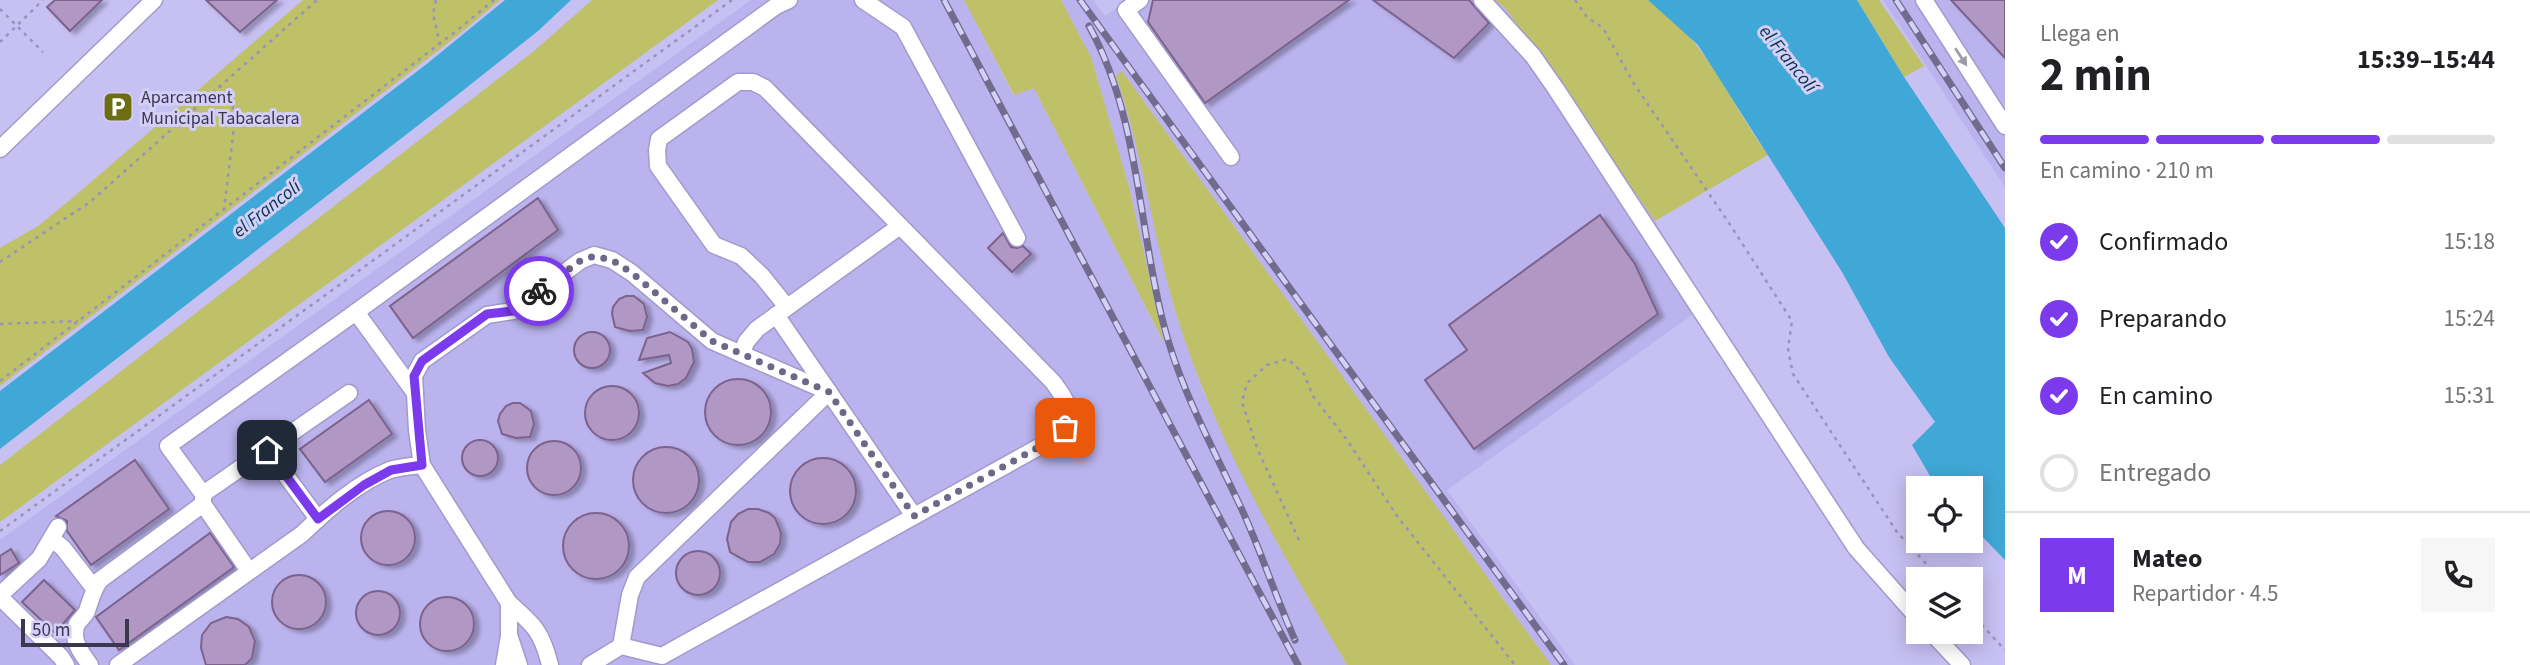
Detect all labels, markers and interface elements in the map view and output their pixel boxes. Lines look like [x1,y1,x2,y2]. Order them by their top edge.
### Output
text: Llega en [2040,17,2120,50]
water label: el Francolí [1752,19,1825,100]
text: 15:39–15:44 [2357,41,2495,78]
text: 2 min [2040,43,2152,108]
one-way arrow [1954,48,1967,67]
place label: Aparcament Municipal Tabacalera [141,85,300,131]
parking icon: Aparcament Municipal Tabacalera [101,90,135,124]
text: En camino · 210 m [2040,154,2214,187]
water label: el Francolí [227,172,309,244]
icon: check [2040,223,2078,261]
text: Confirmado [2099,223,2228,260]
text: 15:18 [2444,225,2495,258]
courier [504,256,574,326]
icon: bike [520,272,558,310]
icon: check [2040,300,2078,338]
text: Preparando [2099,300,2227,337]
text: 15:24 [2444,302,2495,335]
icon: check [2040,377,2078,415]
text: En camino [2099,377,2213,414]
text: 15:31 [2444,379,2495,412]
pin [1035,398,1095,458]
icon: bag [1046,409,1084,447]
pin [237,420,297,480]
icon: home [248,431,286,469]
text: Entregado [2099,454,2211,491]
map controls [1906,476,1983,644]
button: locate [1906,476,1983,553]
button: phone [2421,538,2495,612]
text: Mateo [2132,540,2202,577]
text: M [2067,557,2087,594]
button: layers [1906,567,1983,644]
text: Repartidor · 4.5 [2132,577,2278,610]
scale bar [21,616,130,648]
text: 50 m [32,617,70,644]

